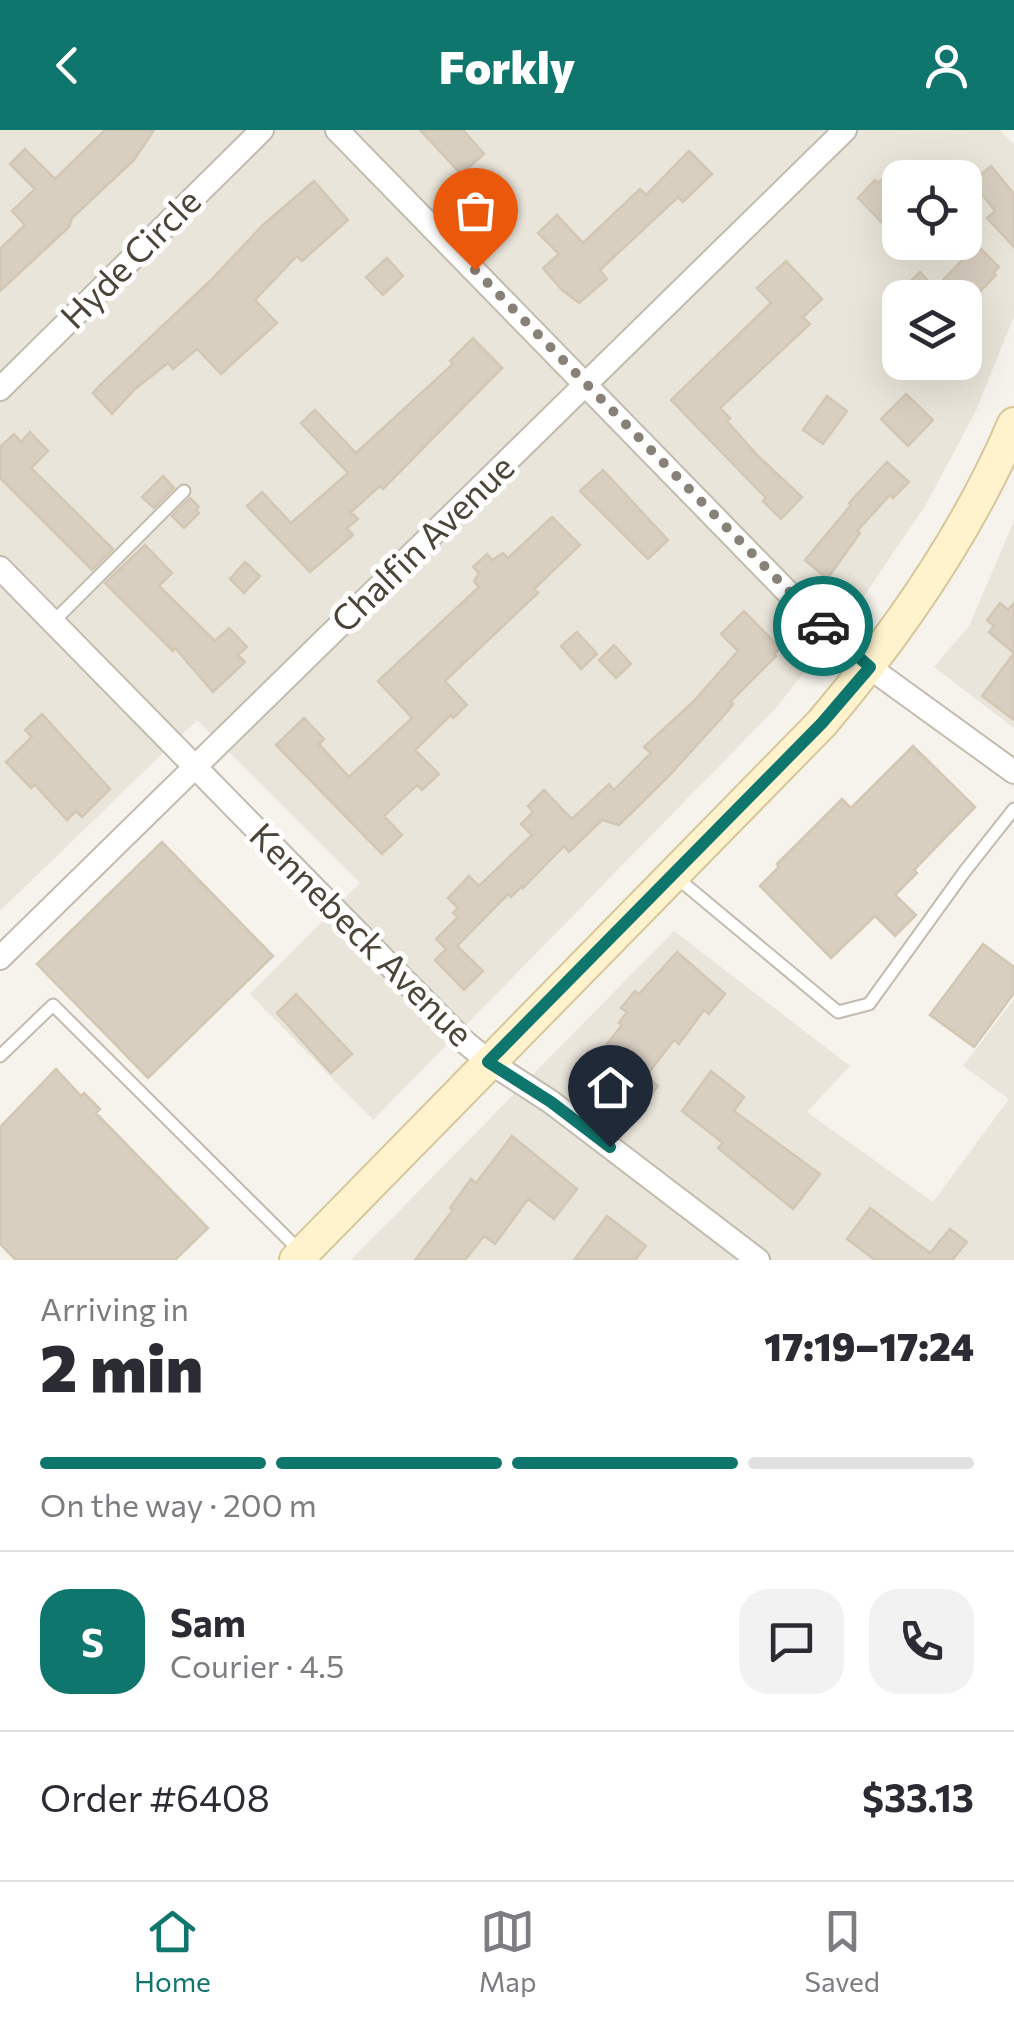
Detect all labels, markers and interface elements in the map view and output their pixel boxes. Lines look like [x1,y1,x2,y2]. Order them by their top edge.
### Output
icon: back [40,38,95,93]
text: Forkly [439,38,575,93]
icon: person [919,38,974,93]
map controls [882,160,982,380]
button: locate [882,160,982,260]
pin [433,168,518,271]
street label: Hyde Circle [50,178,208,336]
icon: bag [448,183,503,238]
button: layers [882,280,982,380]
street label: Chalfin Avenue [321,444,522,640]
courier [773,576,873,676]
icon: car [796,599,851,654]
street label: Kennebeck Avenue [242,813,483,1054]
pin [568,1045,653,1148]
icon: home [583,1060,638,1115]
text: Arriving in [40,1288,189,1328]
text: 17:19–17:24 [764,1322,974,1369]
text: 2 min [40,1326,203,1405]
text: On the way · 200 m [40,1484,317,1524]
button: chat [739,1589,844,1694]
button: phone [869,1589,974,1694]
text: Sam [170,1598,246,1645]
text: S [81,1618,104,1665]
text: Courier · 4.5 [170,1645,344,1685]
text: Order #6408 [40,1773,270,1820]
text: $33.13 [862,1773,974,1820]
tab: Home [134,1904,211,1998]
tab: Map [479,1904,537,1998]
tab: Saved [804,1904,880,1998]

